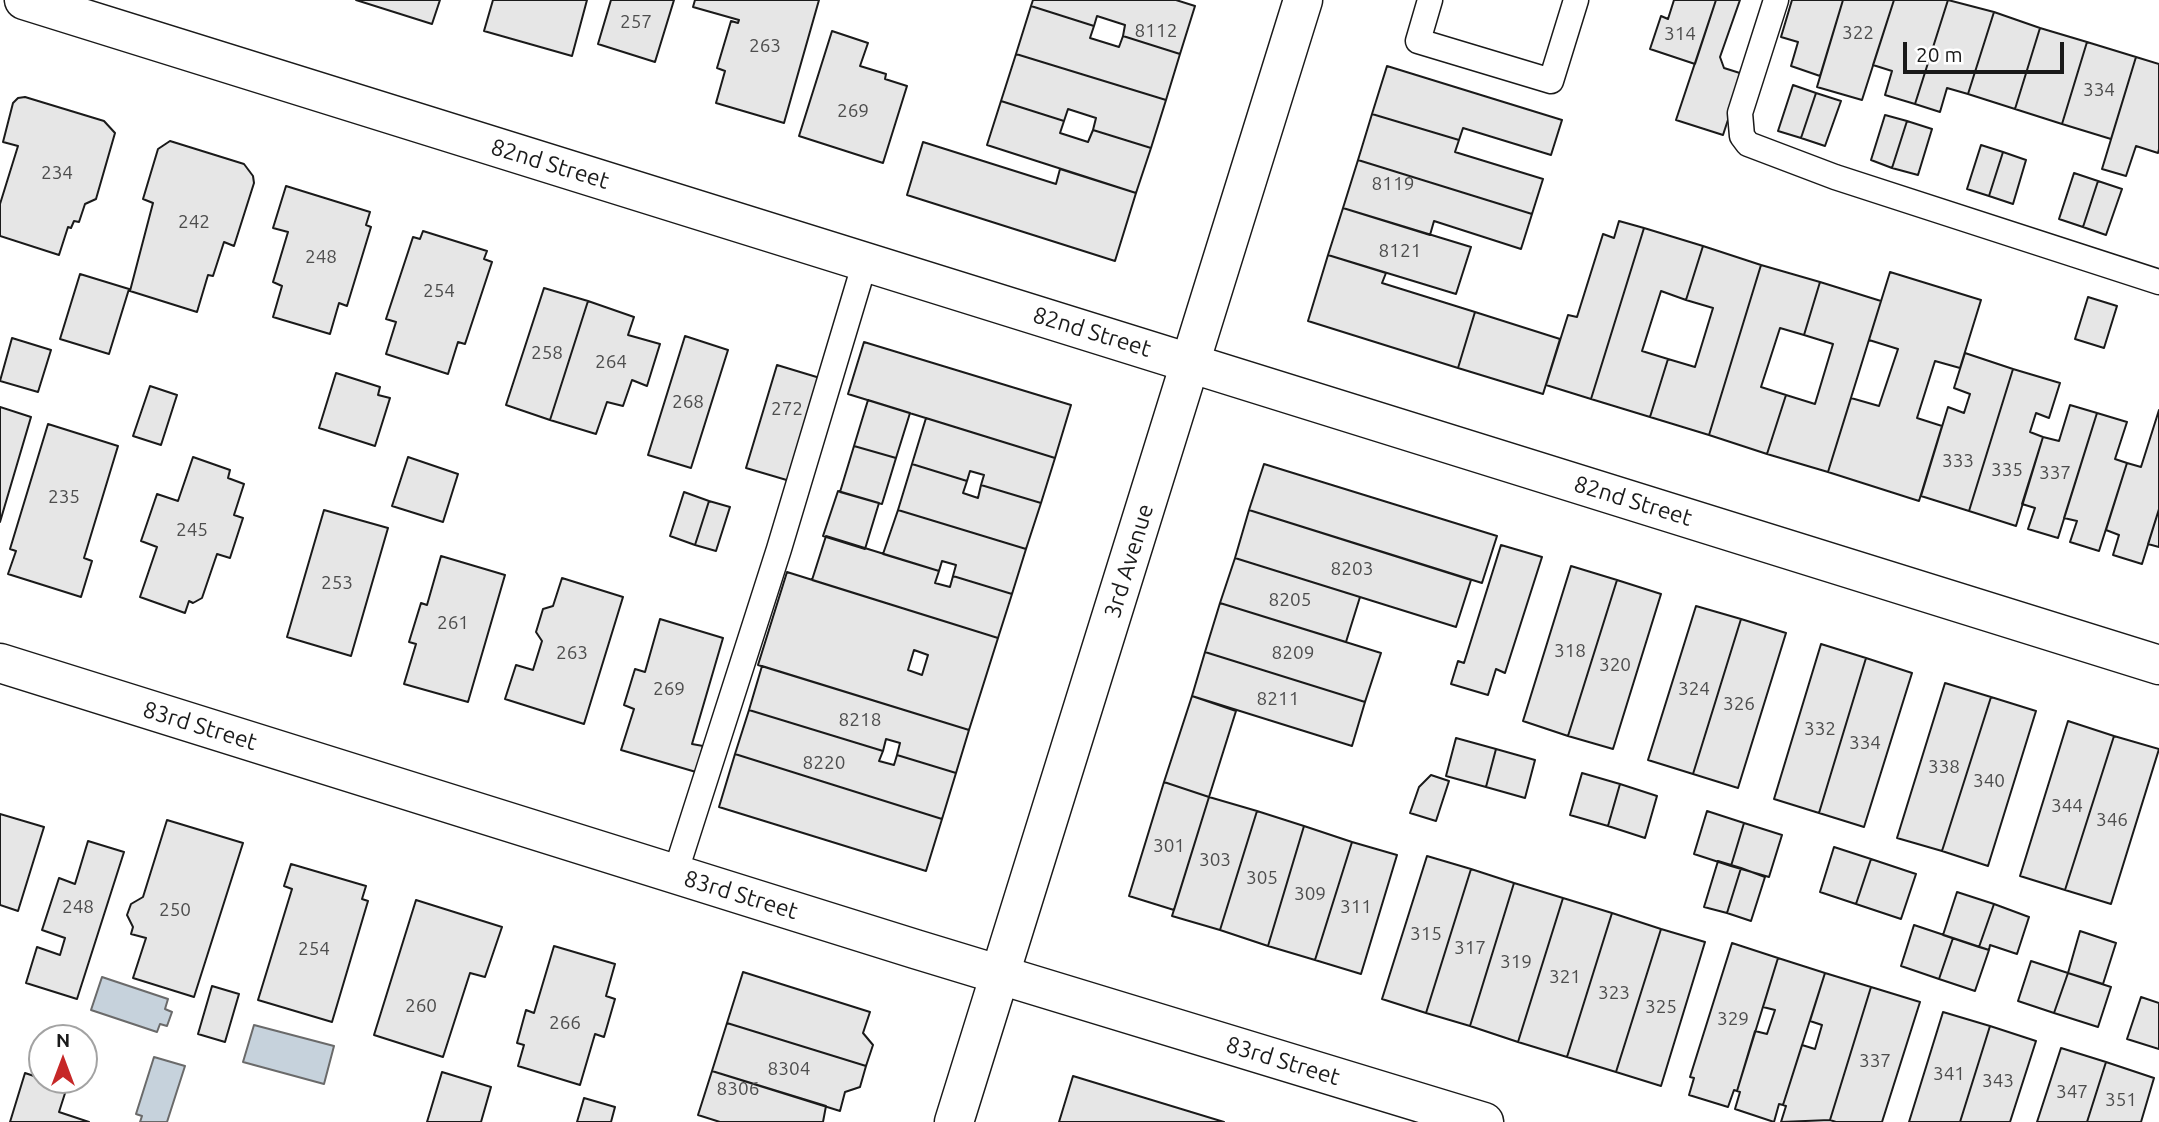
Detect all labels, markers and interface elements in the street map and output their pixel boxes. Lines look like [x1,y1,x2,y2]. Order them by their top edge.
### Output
house number: 257 [620,11,652,33]
house number: 8112 [1135,20,1177,42]
house number: 322 [1842,22,1874,44]
house number: 314 [1664,23,1696,45]
scale bar [1907,28,2068,72]
house number: 263 [749,35,781,57]
text: 20 m [1916,42,1963,66]
house number: 334 [2083,79,2115,101]
house number: 269 [837,100,869,122]
street label: 82nd Street [488,133,612,195]
house number: 234 [41,162,73,184]
house number: 8119 [1372,173,1414,195]
house number: 242 [178,211,210,233]
house number: 8121 [1379,240,1421,262]
house number: 248 [305,246,337,268]
house number: 254 [423,280,455,302]
street label: 82nd Street [1030,301,1154,363]
house number: 258 [531,342,563,364]
house number: 264 [595,351,627,373]
house number: 268 [672,391,704,413]
house number: 272 [771,398,803,420]
house number: 333 [1942,450,1974,472]
house number: 335 [1991,459,2023,481]
house number: 337 [2039,462,2071,484]
street label: 82nd Street [1571,470,1695,532]
house number: 235 [48,486,80,508]
street label: 3rd Avenue [1099,501,1159,621]
house number: 245 [176,519,208,541]
house number: 8203 [1331,558,1373,580]
house number: 253 [321,572,353,594]
house number: 8205 [1269,589,1311,611]
house number: 261 [437,612,469,634]
house number: 318 [1554,640,1586,662]
house number: 263 [556,642,588,664]
house number: 8209 [1272,642,1314,664]
house number: 320 [1599,654,1631,676]
house number: 269 [653,678,685,700]
house number: 324 [1678,678,1710,700]
house number: 8211 [1257,688,1299,710]
house number: 326 [1723,693,1755,715]
street label: 83rd Street [140,696,260,756]
house number: 8218 [839,709,881,731]
house number: 332 [1804,718,1836,740]
house number: 334 [1849,732,1881,754]
house number: 8220 [803,752,845,774]
house number: 338 [1928,756,1960,778]
house number: 340 [1973,770,2005,792]
house number: 344 [2051,795,2083,817]
house number: 346 [2096,809,2128,831]
house number: 301 [1153,835,1185,857]
house number: 303 [1199,849,1231,871]
street label: 83rd Street [681,865,801,925]
house number: 305 [1246,867,1278,889]
house number: 309 [1294,883,1326,905]
house number: 248 [62,896,94,918]
house number: 311 [1340,896,1372,918]
house number: 250 [159,899,191,921]
house number: 315 [1410,923,1442,945]
house number: 317 [1454,937,1486,959]
house number: 254 [298,938,330,960]
house number: 319 [1500,951,1532,973]
house number: 321 [1549,966,1581,988]
house number: 323 [1598,982,1630,1004]
house number: 260 [405,995,437,1017]
house number: 325 [1645,996,1677,1018]
house number: 329 [1717,1008,1749,1030]
house number: 266 [549,1012,581,1034]
north arrow [28,1024,98,1094]
text: N [56,1029,70,1051]
street label: 83rd Street [1223,1031,1343,1091]
house number: 337 [1859,1050,1891,1072]
house number: 8304 [768,1058,810,1080]
house number: 341 [1933,1063,1965,1085]
house number: 343 [1982,1070,2014,1092]
house number: 8306 [717,1078,759,1100]
house number: 347 [2056,1081,2088,1103]
house number: 351 [2105,1089,2137,1111]

